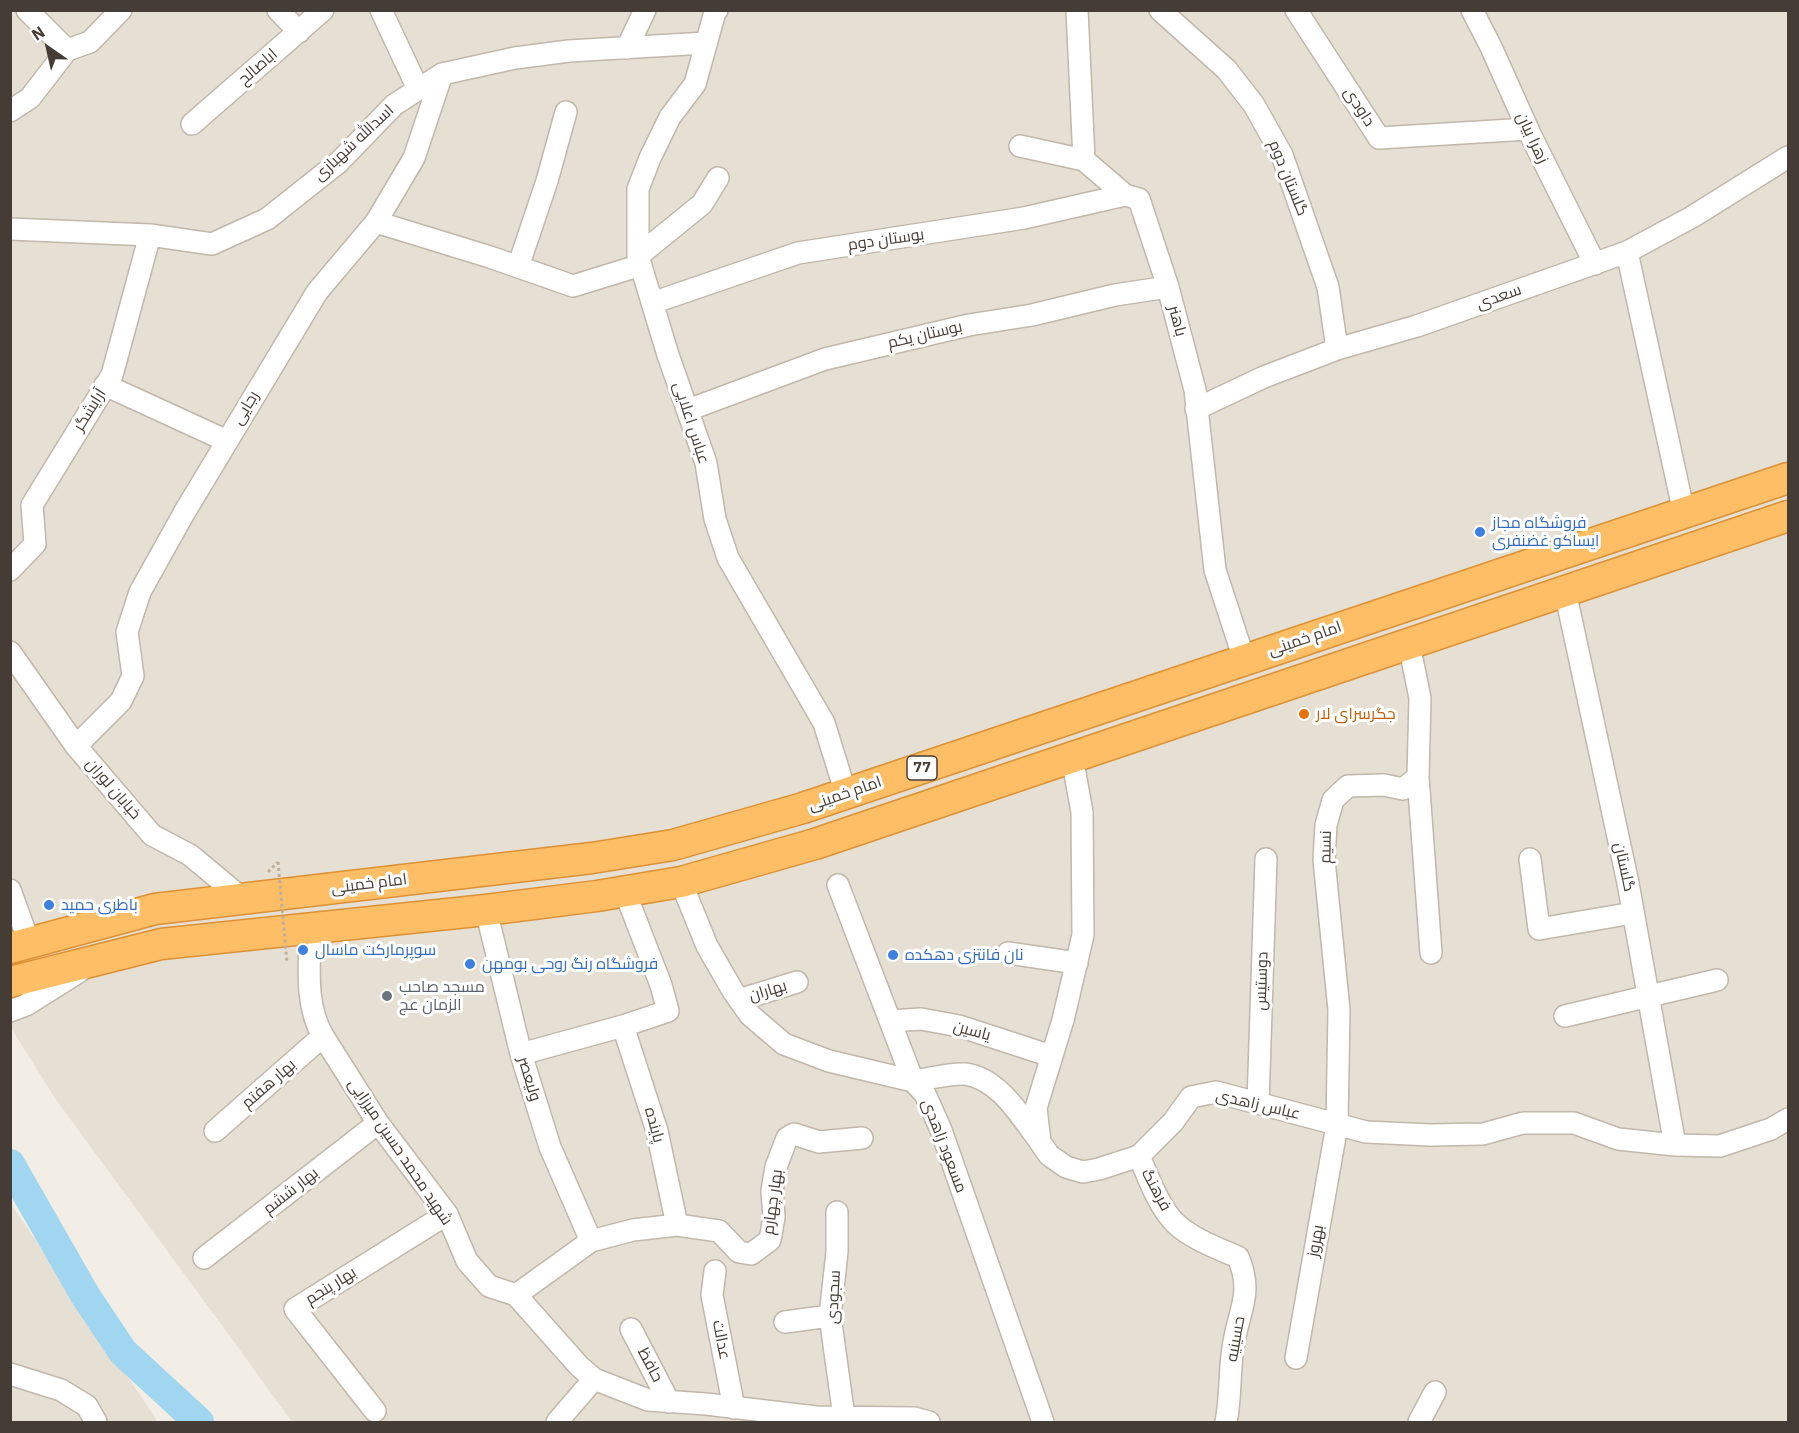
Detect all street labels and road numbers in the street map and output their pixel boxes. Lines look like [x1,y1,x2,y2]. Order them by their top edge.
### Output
street label: اباصالح [235,45,281,89]
street label: داودی [1339,84,1379,130]
street label: اسدالله شهبازی [310,101,398,185]
street label: زهرا بیان [1512,109,1552,167]
street label: گلستان دوم [1264,137,1312,219]
street label: بوستان دوم [847,225,925,255]
street label: سعدی [1474,280,1524,314]
street label: باهنر [1164,303,1190,339]
street label: بوستان یکم [886,317,964,353]
street label: عباس اعلایی [669,380,713,466]
street label: آرایشگر [69,385,111,435]
street label: رجایی [228,388,264,428]
street label: امام خمینی [1266,617,1344,661]
street label: خیابان لوران [81,755,145,823]
road number: 77 [907,756,937,780]
street label: امام خمینی [806,772,884,816]
street label: نسیم [1316,830,1336,864]
street label: گلستان [1609,841,1639,893]
street label: امام خمینی [330,870,408,898]
street label: دوستیس [1251,951,1273,1011]
street label: بهاران [747,976,789,1006]
street label: یاسین [951,1017,993,1045]
street label: ولیعصر [513,1054,545,1104]
street label: بهار هفتم [238,1055,300,1113]
street label: شهید محمد حسین میرزایی [344,1075,456,1229]
street label: عباس زاهدی [1214,1086,1302,1124]
street label: مسعود زاهدی [917,1096,971,1196]
street label: پاینده [640,1105,668,1145]
street label: بهار ششم [259,1163,323,1219]
street label: فرهنگ [1137,1166,1175,1214]
street label: بهار چهارم [759,1168,787,1236]
street label: بهروز [1304,1223,1328,1259]
street label: بهار پنجم [302,1263,360,1309]
street label: سجودی [823,1269,845,1325]
street label: حسینیه [1223,1315,1249,1363]
street label: عدالت [708,1319,734,1361]
street label: حافظ [633,1345,667,1385]

